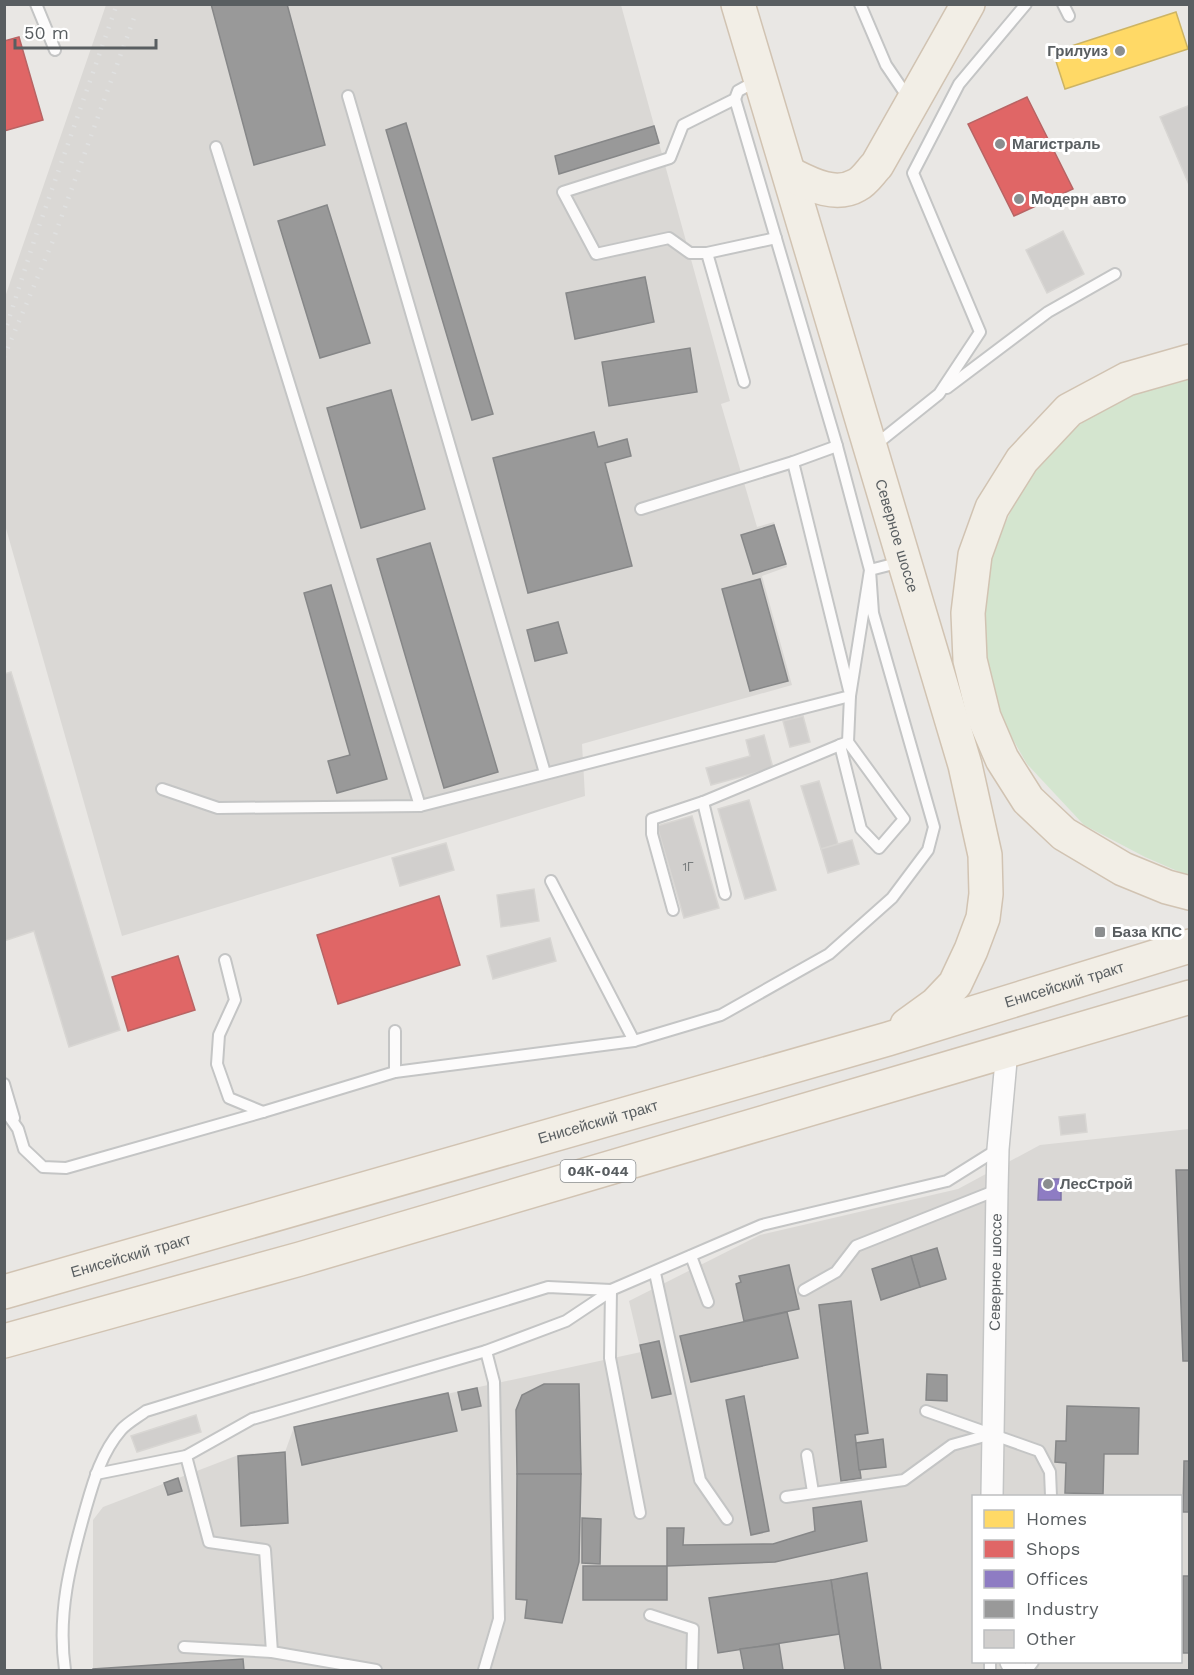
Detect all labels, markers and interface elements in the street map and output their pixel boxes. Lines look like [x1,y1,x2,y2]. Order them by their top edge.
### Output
scale bar [15,12,156,50]
text: 50 m [24,22,69,43]
place label: Грилуиз [1047,42,1108,60]
marker: Грилуиз [1113,44,1127,58]
place label: Магистраль [1012,135,1100,153]
marker: Магистраль [993,137,1007,151]
place label: Модерн авто [1031,190,1127,208]
marker: Модерн авто [1012,192,1026,206]
street label: Северное шоссе [871,477,922,595]
house number: 1Г [682,860,694,874]
place label: База КПС [1112,923,1182,941]
marker: База КПС [1093,925,1107,939]
street label: Енисейский тракт [1002,958,1126,1012]
street label: Енисейский тракт [536,1096,660,1148]
road number: 04К-044 [560,1160,636,1182]
place label: ЛесСтрой [1060,1175,1133,1193]
marker: ЛесСтрой [1041,1177,1055,1191]
street label: Северное шоссе [986,1213,1006,1331]
street label: Енисейский тракт [69,1230,193,1281]
legend [972,1495,1182,1663]
text: Homes [1026,1508,1087,1529]
text: Shops [1026,1538,1080,1559]
text: Offices [1026,1568,1088,1589]
text: Industry [1026,1598,1099,1619]
text: Other [1026,1628,1076,1649]

